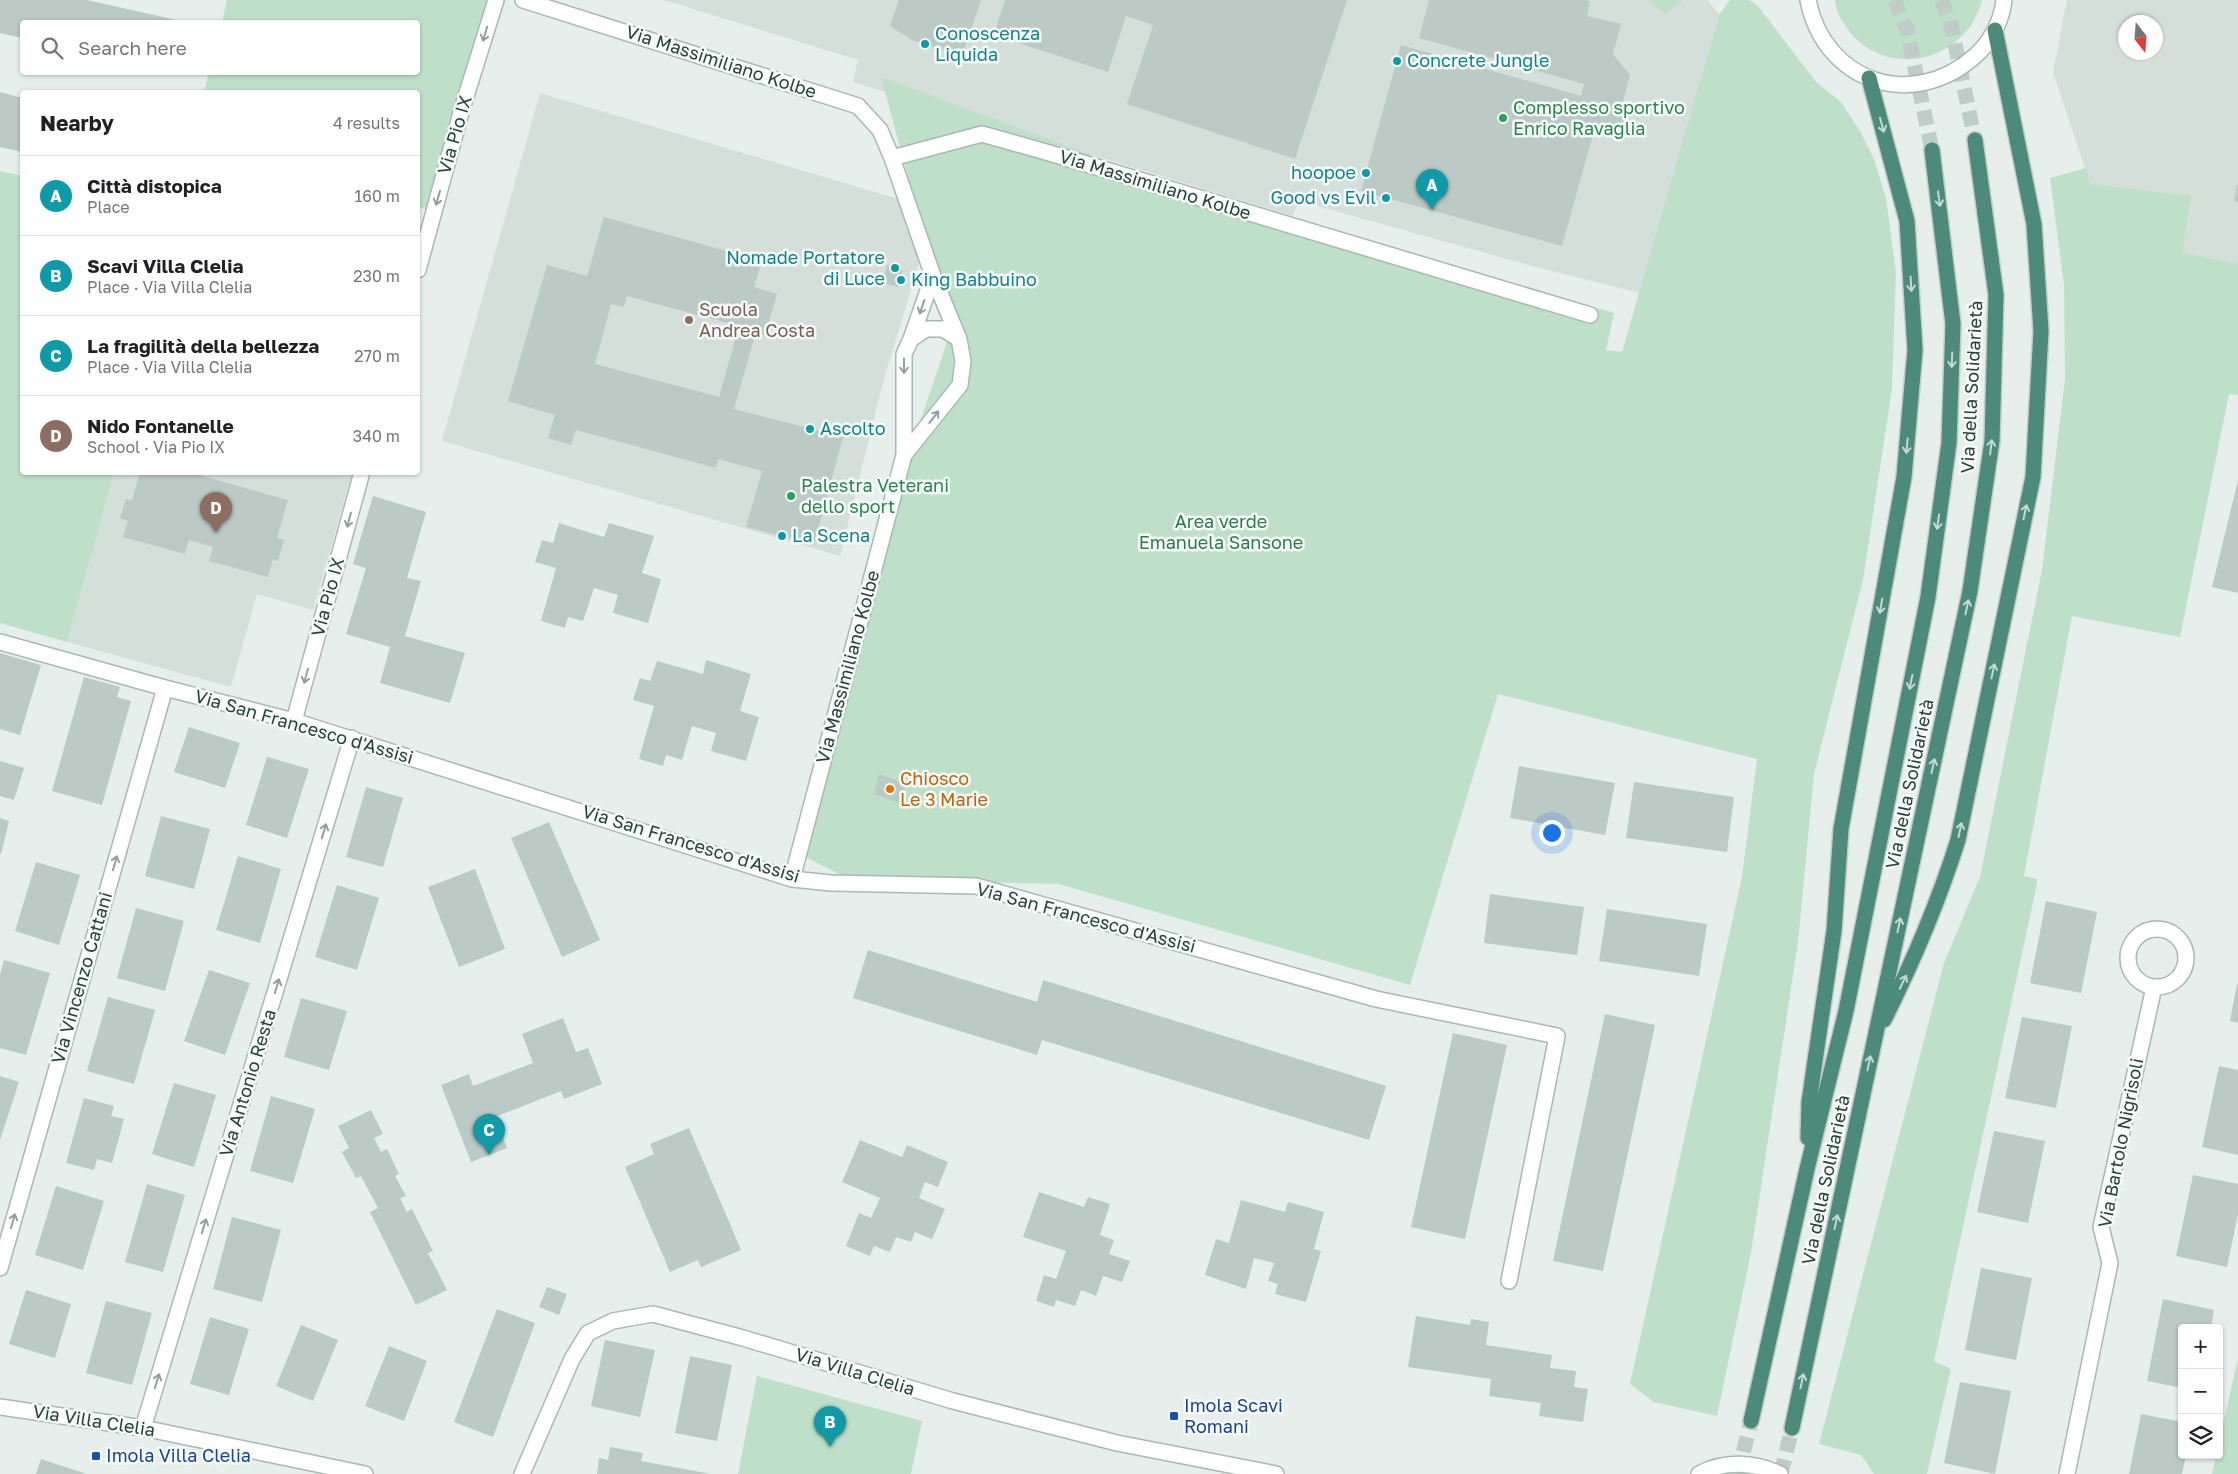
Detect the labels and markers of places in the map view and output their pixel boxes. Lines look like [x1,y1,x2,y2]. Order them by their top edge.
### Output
place label: Conoscenza Liquida [935,22,1040,65]
marker: Conoscenza Liquida [919,38,931,50]
place label: Concrete Jungle [1407,49,1549,71]
marker: Concrete Jungle [1391,55,1403,67]
place label: Complesso sportivo Enrico Ravaglia [1513,96,1685,139]
marker: Complesso sportivo Enrico Ravaglia [1497,112,1509,124]
place label: hoopoe [1291,161,1356,183]
marker: hoopoe [1360,167,1372,179]
pin: A [1416,169,1448,210]
place label: Good vs Evil [1271,186,1376,208]
marker: Good vs Evil [1380,192,1392,204]
place label: Nomade Portatore di Luce [726,246,885,289]
marker: Nomade Portatore di Luce [889,262,901,274]
place label: King Babbuino [911,268,1037,290]
marker: King Babbuino [895,274,907,286]
place label: Scuola Andrea Costa [699,298,815,341]
marker: Scuola Andrea Costa [683,314,695,326]
place label: Ascolto [820,417,886,439]
marker: Ascolto [804,423,816,435]
place label: Palestra Veterani dello sport [801,474,949,517]
marker: Palestra Veterani dello sport [785,490,797,502]
pin: D [200,492,232,533]
place label: La Scena [792,524,870,546]
marker: La Scena [776,530,788,542]
place label: Chiosco Le 3 Marie [900,767,988,810]
marker: Chiosco Le 3 Marie [884,783,896,795]
pin: C [473,1114,505,1155]
place label: Imola Scavi Romani [1184,1394,1283,1437]
pin: B [814,1406,846,1447]
marker: Imola Scavi Romani [1168,1410,1180,1422]
place label: Imola Villa Clelia [106,1444,251,1466]
marker: Imola Villa Clelia [90,1450,102,1462]

